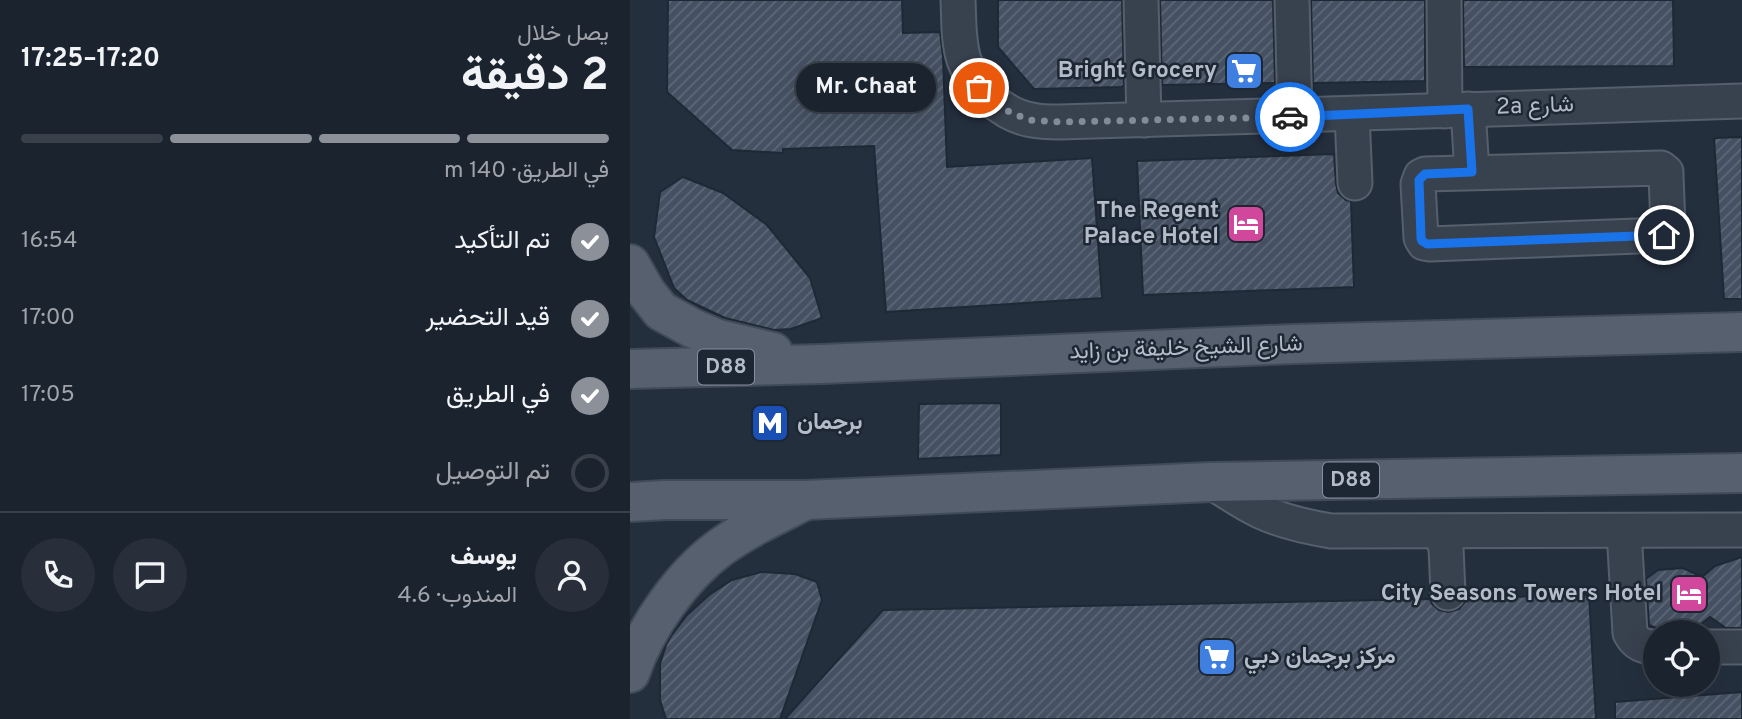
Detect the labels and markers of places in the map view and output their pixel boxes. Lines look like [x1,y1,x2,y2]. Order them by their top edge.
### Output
supermarket icon: Bright Grocery [1223,50,1265,92]
place label: Bright Grocery [1058,57,1217,86]
pin [949,58,1009,118]
callout: Mr. Chaat [797,64,937,112]
place label: The Regent Palace Hotel [1084,197,1219,252]
hotel icon: The Regent Palace Hotel [1225,203,1267,245]
pin [1634,205,1694,265]
metro station icon: برجمان [749,402,791,444]
place label: برجمان [797,409,863,438]
hotel icon: City Seasons Towers Hotel [1668,573,1710,615]
place label: City Seasons Towers Hotel [1381,580,1662,609]
supermarket icon: مركز برجمان دبي [1196,636,1238,678]
place label: مركز برجمان دبي [1244,643,1396,675]

